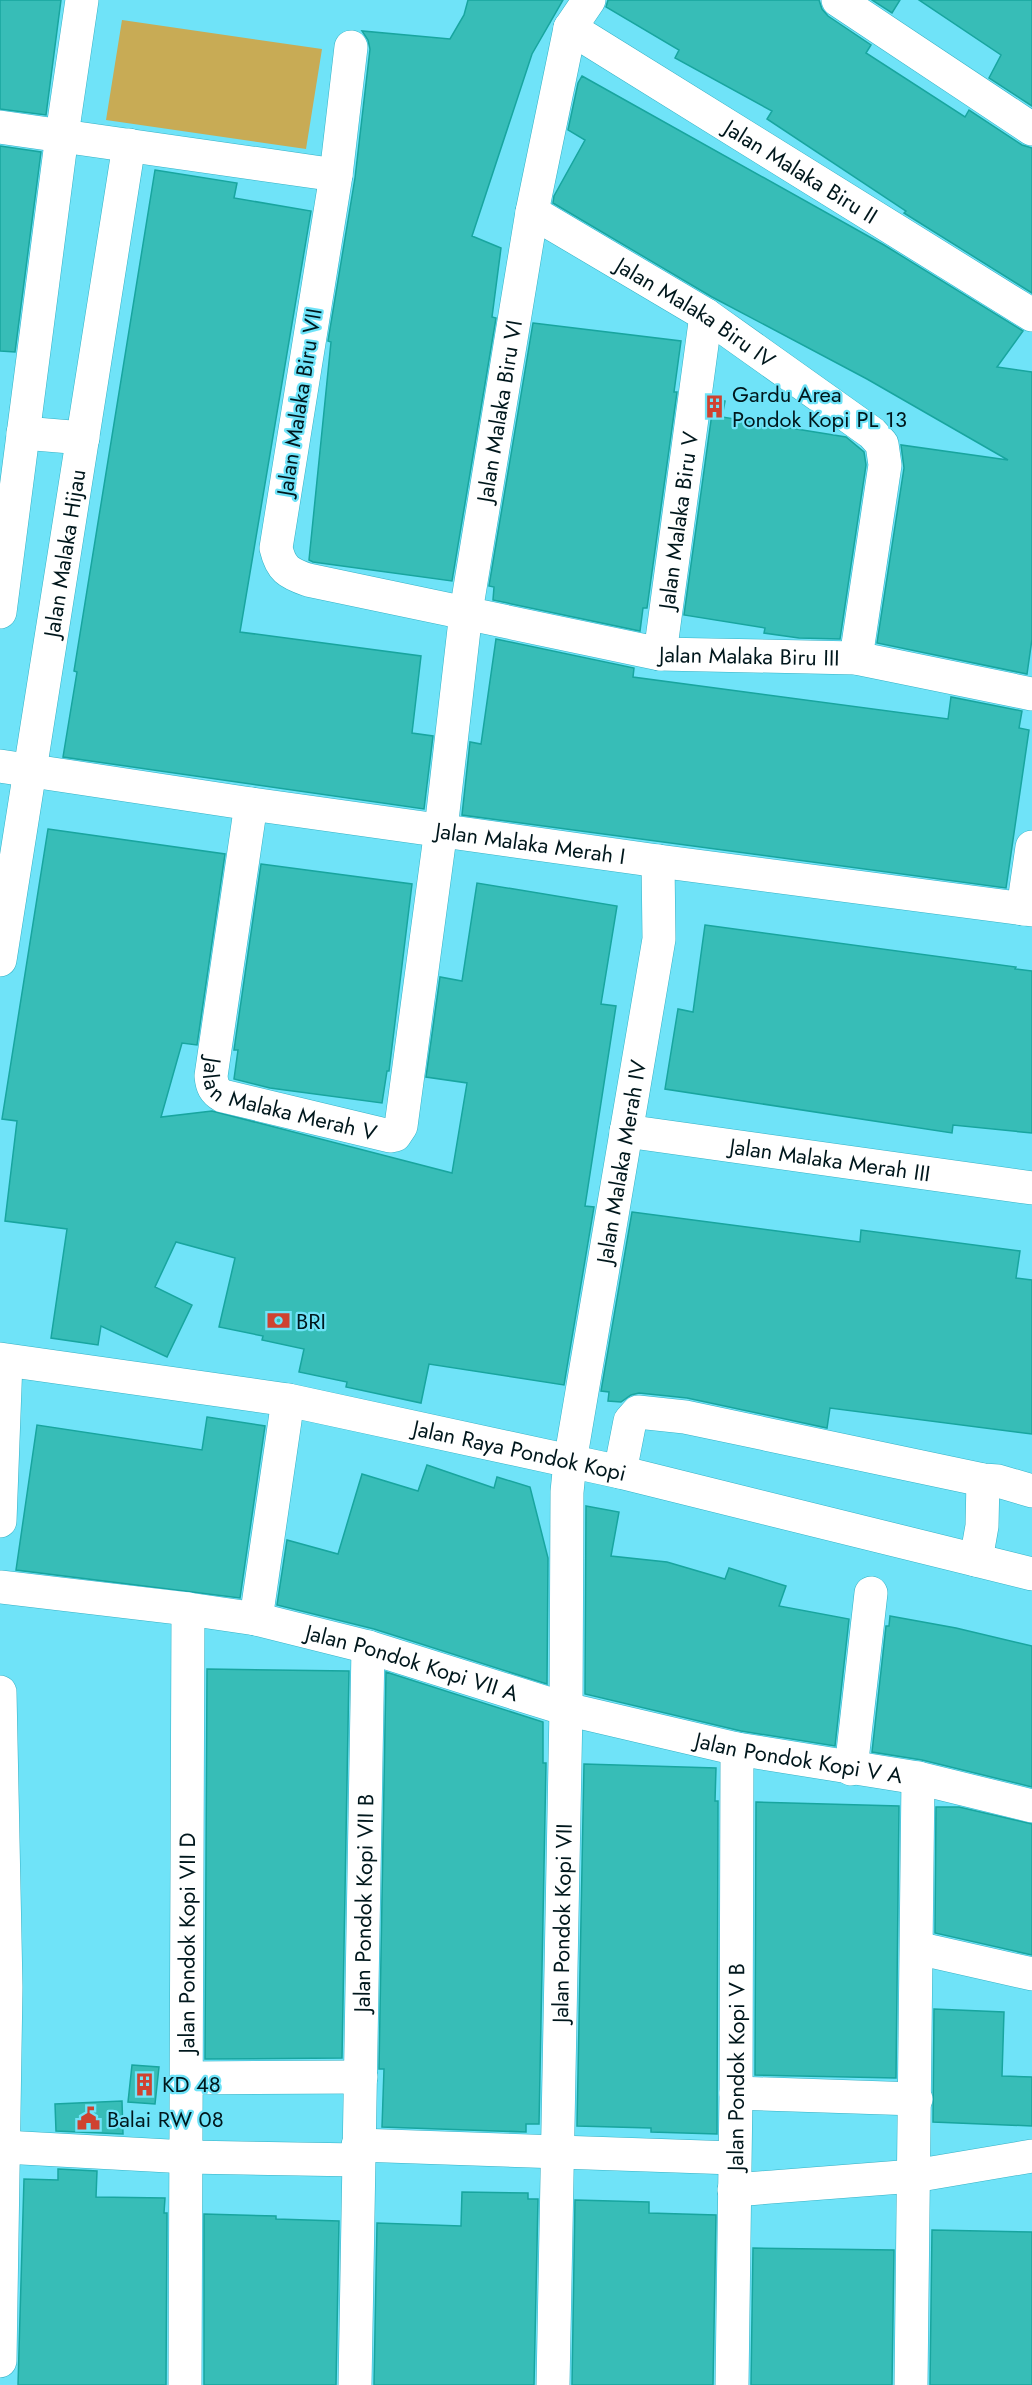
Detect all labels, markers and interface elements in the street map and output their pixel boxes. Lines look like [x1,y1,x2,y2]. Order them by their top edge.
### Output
street label: Jalan Malaka Biru II [716,110,884,231]
street label: Jalan Malaka Biru IV [607,248,782,376]
street label: Jalan Malaka Biru VII [268,306,330,501]
street label: Jalan Malaka Biru VI [468,317,530,507]
place label: Gardu Area Pondok Kopi PL 13 [732,378,907,435]
building icon: Gardu Area Pondok Kopi PL 13 [701,394,727,420]
street label: Jalan Malaka Biru V [650,429,706,614]
street label: Jalan Malaka Hijau [35,467,93,642]
street label: Jalan Malaka Biru III [656,638,840,674]
street label: Jalan Malaka Merah I [430,814,627,872]
street label: Jalan Malaka Merah V [195,1053,381,1148]
street label: Jalan Malaka Merah IV [588,1057,654,1269]
street label: Jalan Malaka Merah III [725,1129,932,1190]
place label: BRI [296,1305,326,1337]
bank icon: BRI [265,1308,291,1334]
street label: Jalan Raya Pondok Kopi [407,1411,630,1489]
street label: Jalan Pondok Kopi VII A [299,1615,523,1709]
street label: Jalan Pondok Kopi V A [689,1723,905,1791]
street label: Jalan Pondok Kopi VII B [346,1794,381,2016]
street label: Jalan Pondok Kopi VII [544,1823,580,2026]
street label: Jalan Pondok Kopi VII D [170,1832,203,2057]
street label: Jalan Pondok Kopi V B [719,1963,752,2174]
place label: KD 48 [162,2068,221,2100]
building icon: KD 48 [131,2071,157,2097]
place label: Balai RW 08 [107,2103,224,2135]
public building icon: Balai RW 08 [76,2106,102,2132]

